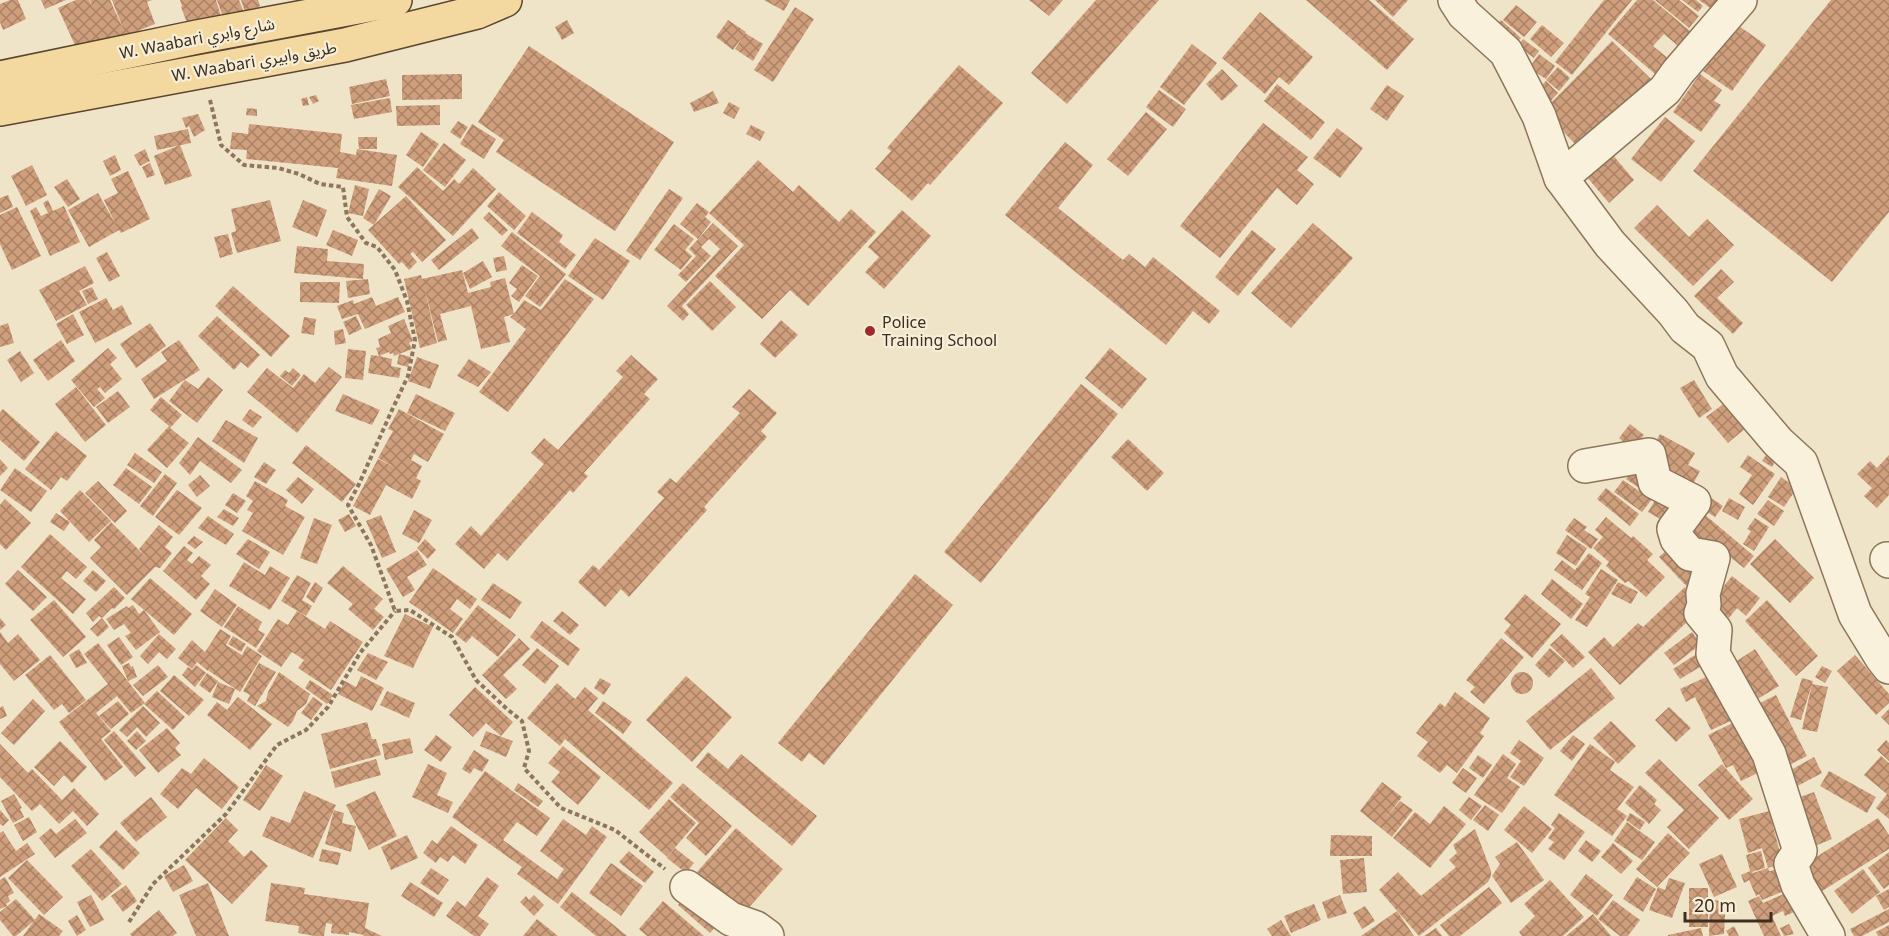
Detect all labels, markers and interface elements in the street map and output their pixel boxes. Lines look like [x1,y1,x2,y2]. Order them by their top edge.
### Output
street label: W. Waabari شارع وابري [116,7,278,71]
street label: W. Waabari طريق وابيري [169,31,340,93]
place label: Police Training School [882,306,997,358]
marker: Police Training School [863,324,877,338]
scale bar [1685,885,1770,923]
text: 20 m [1694,887,1736,925]

